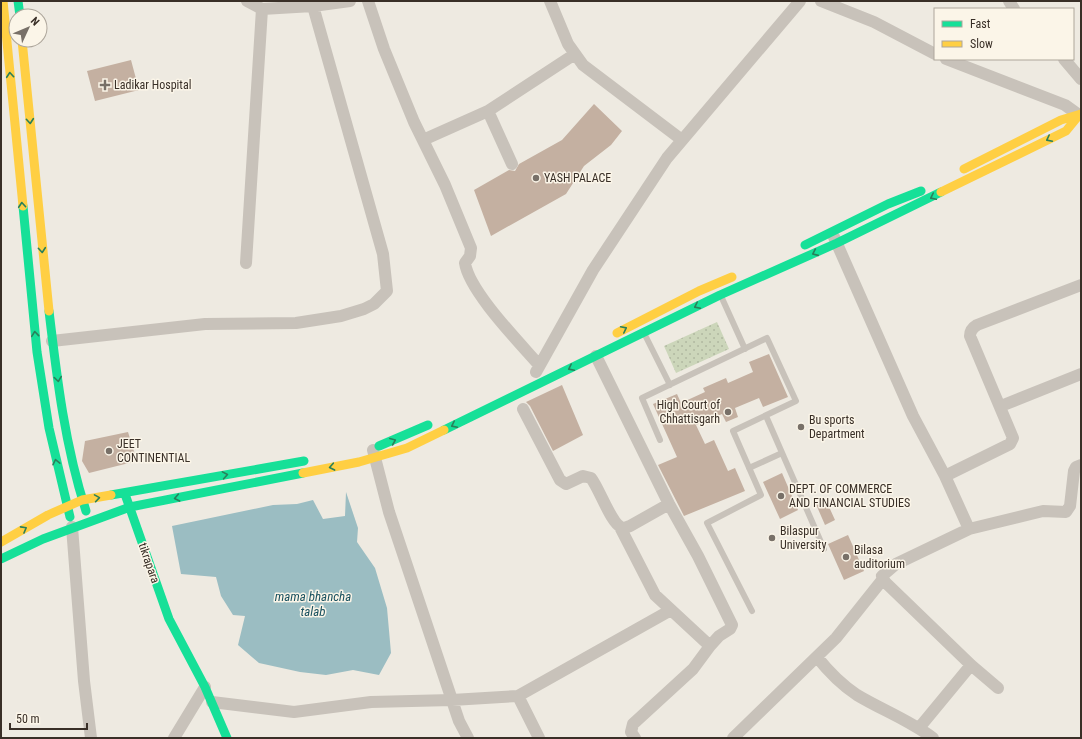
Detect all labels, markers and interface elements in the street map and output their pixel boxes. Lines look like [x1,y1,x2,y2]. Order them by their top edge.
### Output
north arrow [8,8,48,48]
legend [934,8,1074,60]
text: N [28,14,42,29]
text: Fast [970,17,991,31]
text: Slow [970,37,993,51]
one-way arrow [6,72,15,78]
place label: Ladikar Hospital [114,78,191,92]
marker: Ladikar Hospital [99,79,111,91]
one-way arrow [25,118,34,124]
one-way arrow [1046,135,1054,142]
place label: YASH PALACE [544,171,611,185]
marker: YASH PALACE [531,173,541,183]
one-way arrow [929,192,937,200]
one-way arrow [17,201,26,208]
one-way arrow [37,247,46,253]
one-way arrow [812,248,820,256]
one-way arrow [693,301,701,309]
one-way arrow [620,326,627,334]
one-way arrow [30,331,39,337]
one-way arrow [568,363,575,371]
one-way arrow [53,376,62,382]
place label: High Court of Chhattisgarh [657,398,720,426]
marker: High Court of Chhattisgarh [723,407,733,417]
place label: Bu sports Department [809,413,865,441]
one-way arrow [451,420,458,428]
marker: Bu sports Department [796,422,806,432]
place label: JEET CONTINENTIAL [117,437,190,465]
one-way arrow [390,437,397,445]
marker: JEET CONTINENTIAL [104,446,114,456]
one-way arrow [53,459,61,465]
one-way arrow [329,463,335,471]
one-way arrow [222,472,229,480]
place label: DEPT. OF COMMERCE AND FINANCIAL STUDIES [789,482,910,510]
marker: DEPT. OF COMMERCE AND FINANCIAL STUDIES [776,491,786,501]
one-way arrow [174,493,180,501]
one-way arrow [94,494,100,503]
place label: Bilaspur University [780,524,826,552]
one-way arrow [20,526,27,533]
marker: Bilaspur University [767,533,777,543]
street label: tikrapara [136,541,162,585]
place label: Bilasa auditorium [854,543,905,571]
marker: Bilasa auditorium [841,552,851,562]
water label: mama bhancha talab [275,589,351,619]
scale bar [10,705,87,731]
text: 50 m [16,712,40,726]

